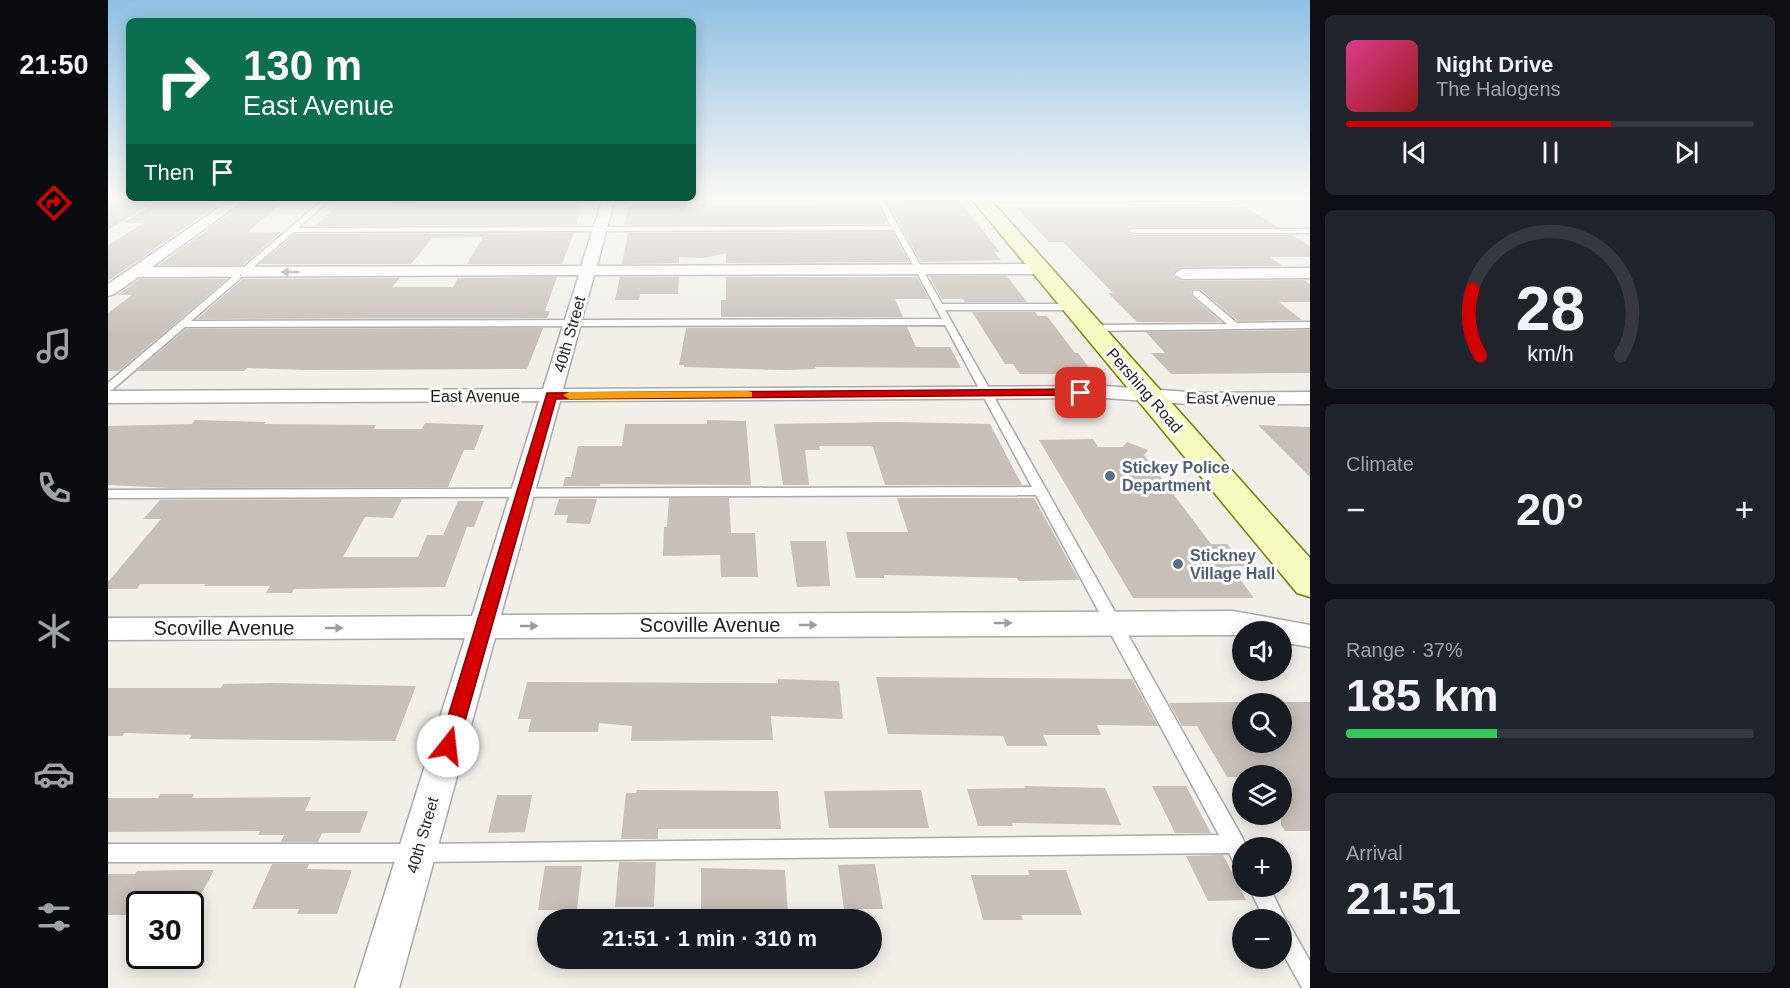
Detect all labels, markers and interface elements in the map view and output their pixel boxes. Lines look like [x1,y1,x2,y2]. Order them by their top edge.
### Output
icon: right [144,42,222,120]
text: 130 m [243,42,362,89]
text: 21:50 [19,50,89,80]
text: Night Drive [1436,52,1553,77]
text: The Halogens [1436,78,1561,100]
text: East Avenue [243,91,394,121]
icon: previous [1398,136,1431,169]
icon: pause [1534,136,1567,169]
icon: next [1670,136,1703,169]
icon: arrive [206,156,239,189]
text: Then [144,160,194,185]
icon: directions [33,182,75,224]
one-way arrow [280,267,299,277]
text: 28 [1515,275,1585,344]
street label: 40th Street [551,294,589,374]
icon: music [33,325,75,367]
text: km/h [1527,343,1573,367]
street label: Pershing Road [1103,345,1186,436]
pin [1055,367,1106,418]
icon: arrive [1064,376,1097,409]
street label: East Avenue [430,388,520,405]
street label: East Avenue [1186,389,1276,408]
text: Climate [1346,453,1414,475]
place label: Stickey Police Department [1122,459,1230,494]
icon: phone [33,467,75,509]
marker: Stickey Police Department [1103,469,1117,483]
text: 20° [1516,484,1584,535]
text: − [1346,491,1365,528]
text: + [1735,491,1754,528]
place label: Stickney Village Hall [1190,547,1275,582]
marker: Stickney Village Hall [1171,557,1185,571]
icon: climate [33,610,75,652]
street label: Scoville Avenue [640,614,780,636]
street label: Scoville Avenue [154,617,294,639]
one-way arrow [994,618,1013,628]
one-way arrow [799,620,818,629]
one-way arrow [520,621,539,631]
map controls [1232,621,1292,969]
button: sound [1232,621,1292,681]
one-way arrow [325,623,344,633]
text: Range · 37% [1346,639,1463,661]
text: 185 km [1346,670,1499,721]
button: search [1232,693,1292,753]
position arrow [416,714,480,778]
icon: car [33,753,75,795]
button: layers [1232,765,1292,825]
street label: 40th Street [404,795,442,875]
button: + [1232,837,1292,897]
text: Arrival [1346,842,1403,864]
text: 21:51 [1346,873,1461,924]
speed limit sign: 30 [126,891,204,969]
icon: filters [33,896,75,938]
button: − [1232,909,1292,969]
text: 21:51 · 1 min · 310 m [602,926,817,951]

